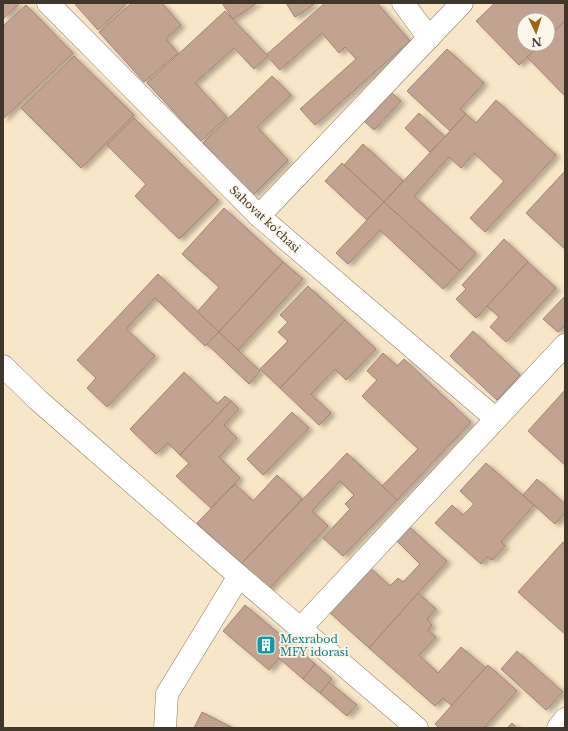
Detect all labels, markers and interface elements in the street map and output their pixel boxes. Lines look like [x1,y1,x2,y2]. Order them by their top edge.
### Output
north arrow [516,12,556,52]
text: N [530,35,542,49]
street label: Sahovat ko'chasi [227,183,303,255]
place label: Mexrabod MFY idorasi [280,632,349,659]
building icon: Mexrabod MFY idorasi [255,634,277,656]

